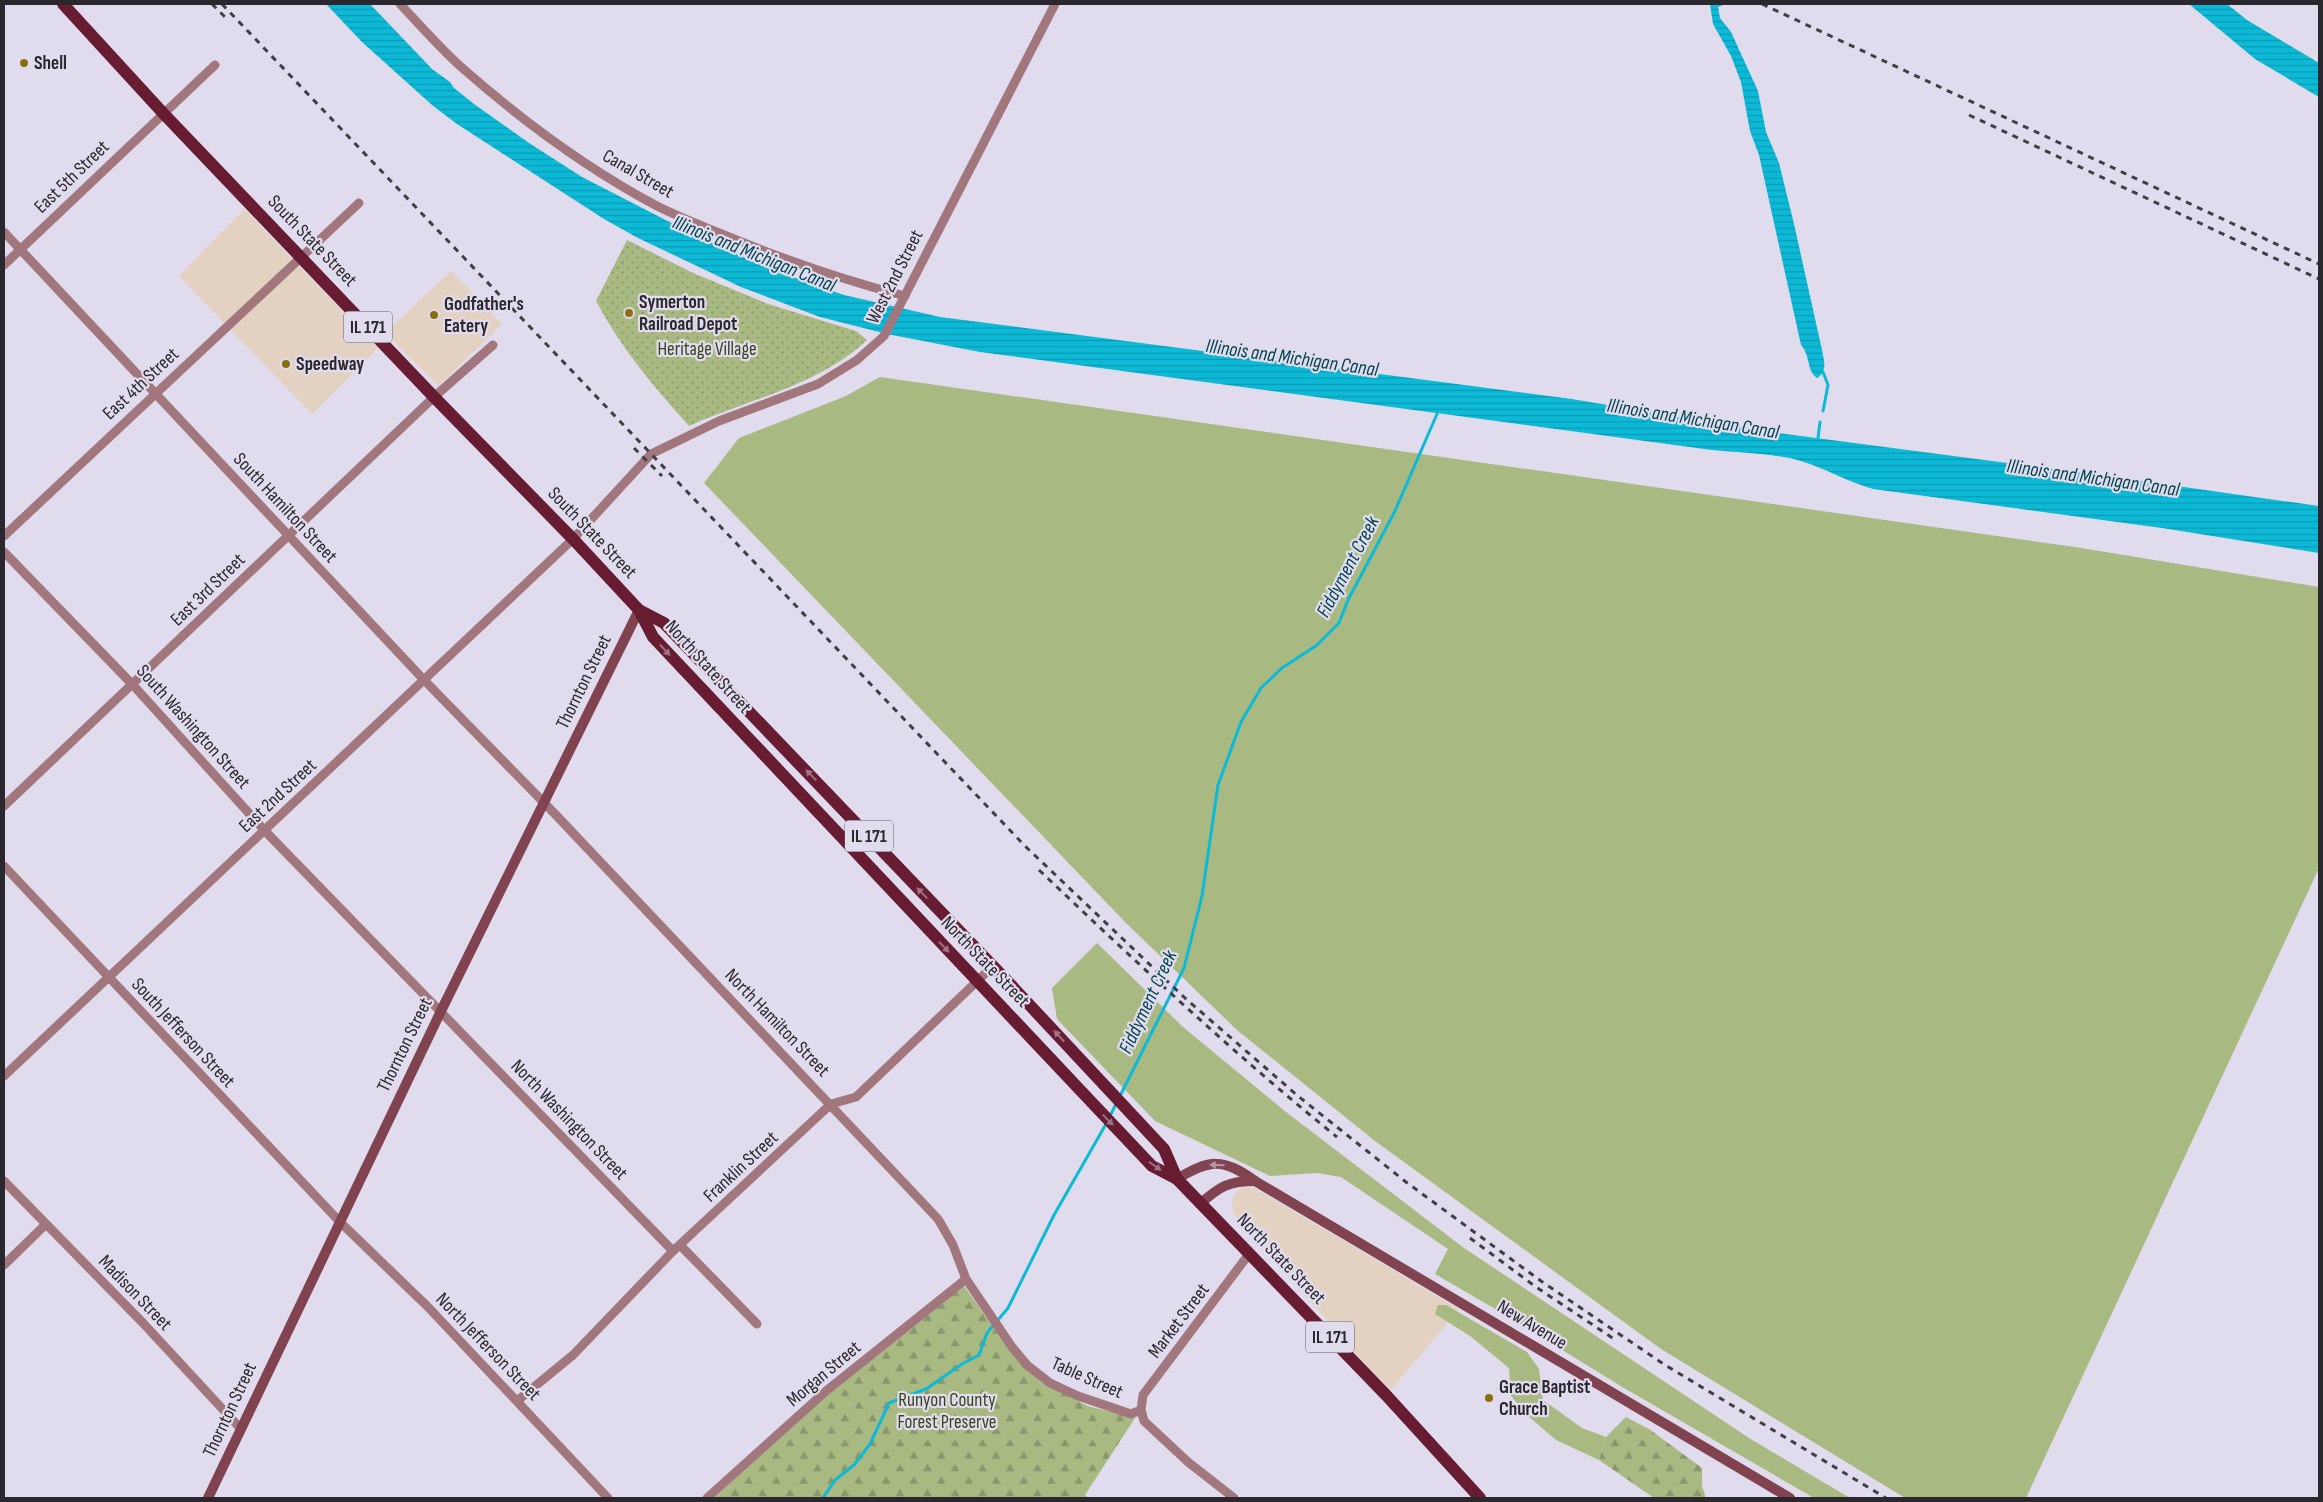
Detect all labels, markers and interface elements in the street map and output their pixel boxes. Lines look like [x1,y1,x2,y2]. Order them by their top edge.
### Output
place label: Shell [34,52,67,75]
marker: Shell [18,57,30,69]
street label: East 5th Street [30,136,114,218]
street label: Canal Street [598,144,678,204]
street label: South State Street [263,190,362,292]
water label: Illinois and Michigan Canal [669,210,840,298]
street label: West 2nd Street [862,226,929,328]
place label: Symerton Railroad Depot [639,291,737,336]
place label: Godfather's Eatery [444,293,524,338]
marker: Symerton Railroad Depot [623,307,635,319]
marker: Godfather's Eatery [428,309,440,321]
road number: IL 171 [344,312,392,342]
water label: Illinois and Michigan Canal [1204,334,1381,382]
park label: Heritage Village [657,338,757,361]
street label: East 4th Street [98,343,184,425]
place label: Speedway [296,353,364,376]
marker: Speedway [280,358,292,370]
water label: Illinois and Michigan Canal [1605,394,1782,445]
street label: South Hamilton Street [228,448,342,568]
water label: Illinois and Michigan Canal [2005,454,2182,502]
street label: South State Street [543,482,642,584]
water label: Fiddyment Creek [1311,512,1385,622]
street label: East 3rd Street [166,549,250,631]
street label: North State Street [660,616,756,719]
street label: Thornton Street [551,631,617,733]
one-way arrow [659,644,671,656]
street label: South Washington Street [131,660,255,794]
street label: East 2nd Street [235,754,322,838]
one-way arrow [805,769,817,781]
road number: IL 171 [845,820,893,851]
one-way arrow [917,887,929,899]
street label: North State Street [936,912,1034,1012]
one-way arrow [938,941,950,953]
water label: Fiddyment Creek [1114,946,1183,1057]
street label: North Hamilton Street [720,964,834,1082]
street label: South Jefferson Street [126,973,240,1093]
street label: Thornton Street [372,994,438,1096]
one-way arrow [1053,1030,1065,1042]
street label: North Washington Street [506,1055,632,1185]
one-way arrow [1102,1114,1114,1126]
street label: Franklin Street [699,1126,783,1207]
one-way arrow [1148,1161,1162,1171]
one-way arrow [1208,1161,1224,1169]
street label: North State Street [1232,1209,1330,1309]
street label: Madison Street [93,1250,177,1336]
street label: Market Street [1143,1279,1215,1363]
street label: North Jefferson Street [431,1288,545,1406]
street label: New Avenue [1493,1295,1571,1355]
road number: IL 171 [1306,1321,1354,1352]
street label: Morgan Street [782,1336,866,1412]
street label: Table Street [1048,1352,1127,1404]
street label: Thornton Street [198,1359,262,1461]
place label: Grace Baptist Church [1499,1376,1590,1421]
park label: Runyon County Forest Preserve [898,1389,996,1434]
marker: Grace Baptist Church [1483,1392,1495,1404]

